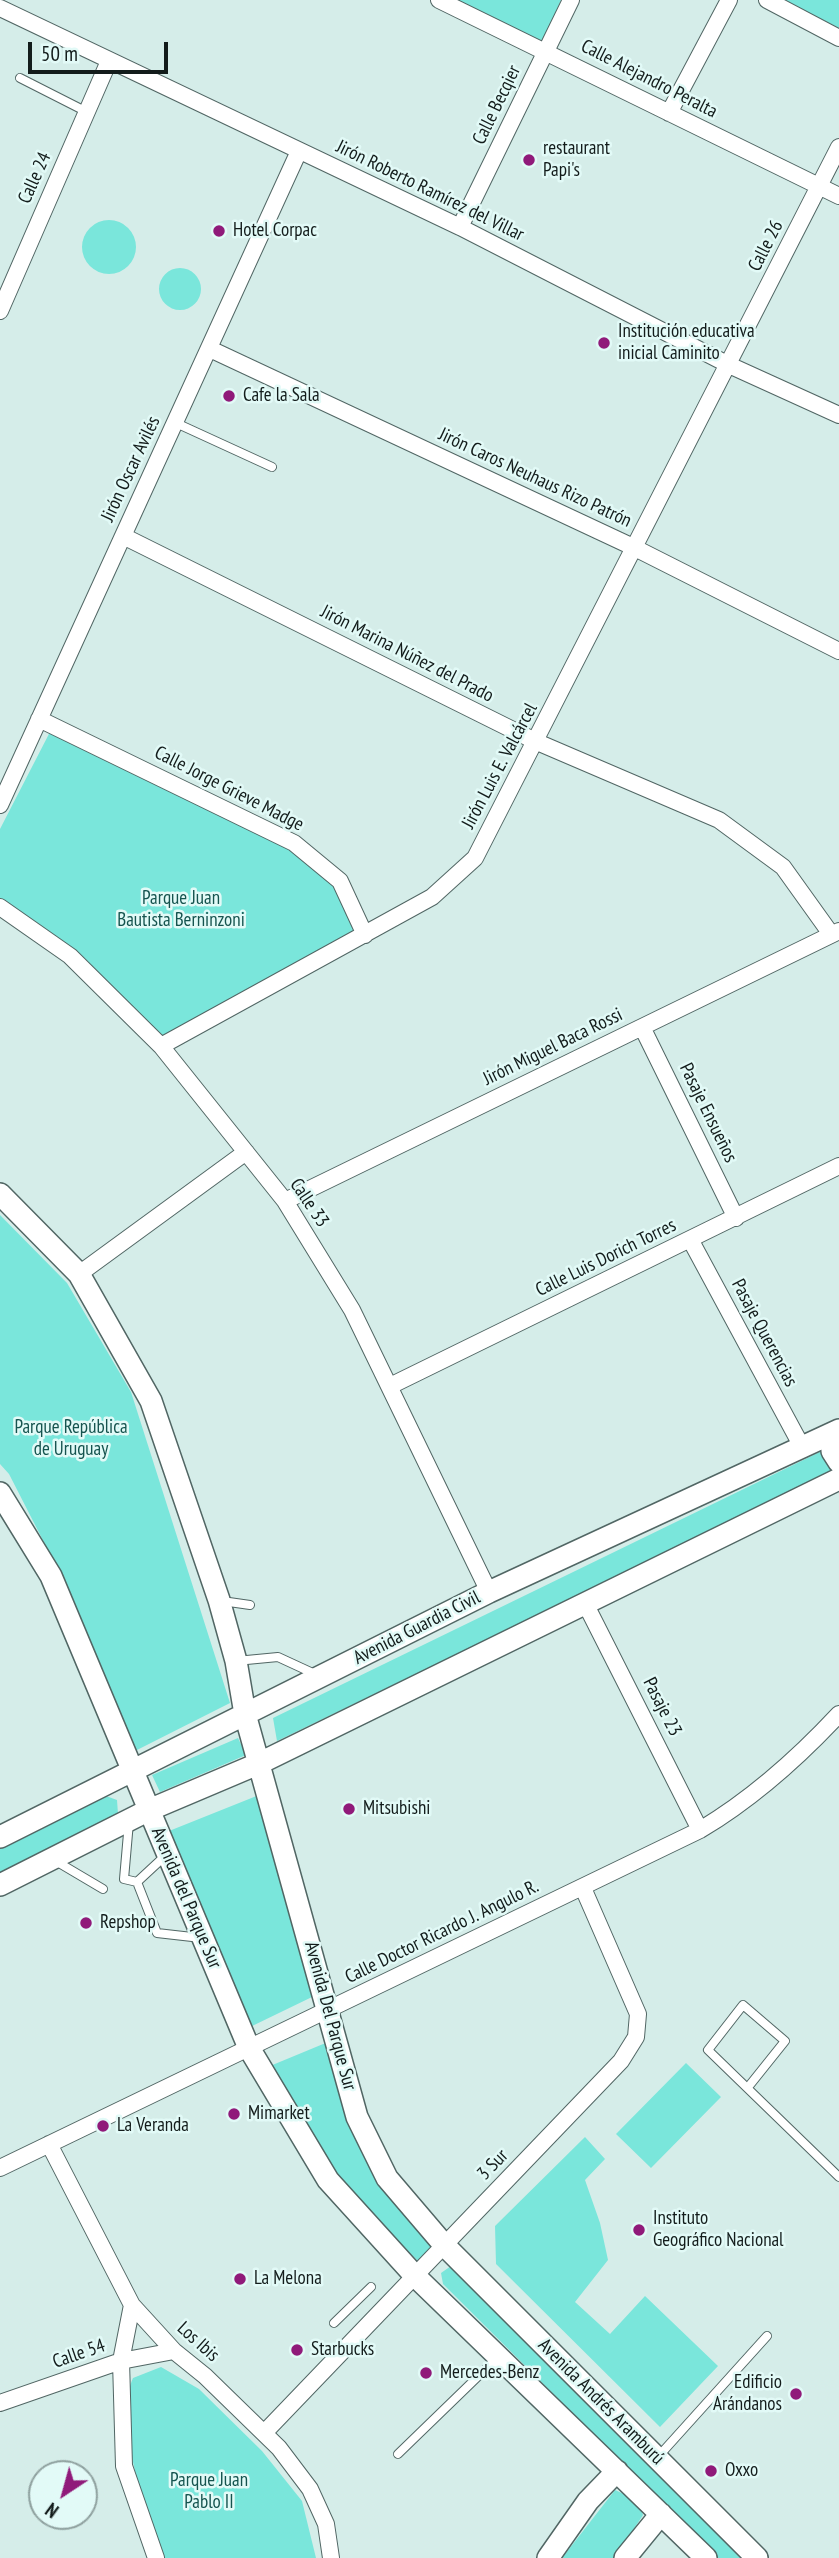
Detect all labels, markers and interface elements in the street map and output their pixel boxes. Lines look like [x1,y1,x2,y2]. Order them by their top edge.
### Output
scale bar [32,28,172,72]
street label: Calle Alejandro Peralta [577,35,721,123]
text: 50 m [41,40,78,67]
street label: Calle Becqier [468,62,526,148]
street label: Jirón Roberto Ramírez del Villar [332,136,528,246]
place label: restaurant Papi's [543,138,610,182]
street label: Calle 24 [14,149,56,207]
marker: restaurant Papi's [521,152,537,168]
street label: Calle 26 [744,217,788,275]
place label: Hotel Corpac [233,220,317,242]
marker: Hotel Corpac [211,223,227,239]
place label: Institución educativa inicial Caminito [618,321,754,365]
marker: Institución educativa inicial Caminito [596,335,612,351]
place label: Cafe la Sala [243,385,319,407]
marker: Cafe la Sala [221,388,237,404]
street label: Jirón Oscar Avilés [97,413,165,525]
street label: Jirón Caros Neuhaus Rizo Patrón [435,423,635,533]
street label: Jirón Marina Núñez del Prado [317,601,497,707]
street label: Jirón Luis E. Valcárcel [457,699,543,833]
street label: Calle Jorge Grieve Madge [151,742,307,836]
park label: Parque Juan Bautista Berninzoni [117,888,245,932]
street label: Jirón Miguel Baca Rossi [480,1003,626,1091]
street label: Pasaje Ensueños [674,1060,742,1166]
street label: Calle 33 [284,1174,334,1232]
street label: Calle Luis Dorich Torres [532,1214,680,1302]
street label: Pasaje Querencias [726,1275,802,1391]
park label: Parque República de Uruguay [14,1417,128,1461]
street label: Avenida Guardia Civil [350,1586,484,1670]
street label: Pasaje 23 [638,1674,686,1740]
place label: Mitsubishi [363,1798,430,1820]
marker: Mitsubishi [341,1801,357,1817]
street label: Avenida del Parque Sur [146,1824,226,1972]
street label: Calle Doctor Ricardo J. Angulo R. [342,1875,542,1989]
place label: Repshop [100,1912,156,1934]
marker: Repshop [78,1915,94,1931]
street label: Avenida Del Parque Sur [299,1939,361,2093]
place label: Mimarket [248,2103,310,2125]
marker: Mimarket [226,2106,242,2122]
place label: La Veranda [117,2115,189,2137]
marker: La Veranda [95,2118,111,2134]
street label: 3 Sur [473,2145,513,2185]
place label: Instituto Geográfico Nacional [653,2208,784,2252]
marker: Instituto Geográfico Nacional [631,2222,647,2238]
place label: La Melona [254,2268,322,2290]
marker: La Melona [232,2271,248,2287]
street label: Los Ibis [172,2317,224,2367]
street label: Calle 54 [50,2334,108,2374]
street label: Avenida Andrés Aramburú [533,2334,669,2470]
place label: Starbucks [311,2339,374,2361]
marker: Starbucks [289,2342,305,2358]
place label: Mercedes-Benz [440,2362,539,2384]
marker: Mercedes-Benz [418,2365,434,2381]
place label: Edificio Arándanos [713,2372,782,2416]
marker: Edificio Arándanos [788,2386,804,2402]
north arrow [28,2460,98,2530]
place label: Oxxo [725,2460,758,2482]
marker: Oxxo [703,2463,719,2479]
park label: Parque Juan Pablo II [170,2470,248,2514]
text: N [41,2498,63,2523]

